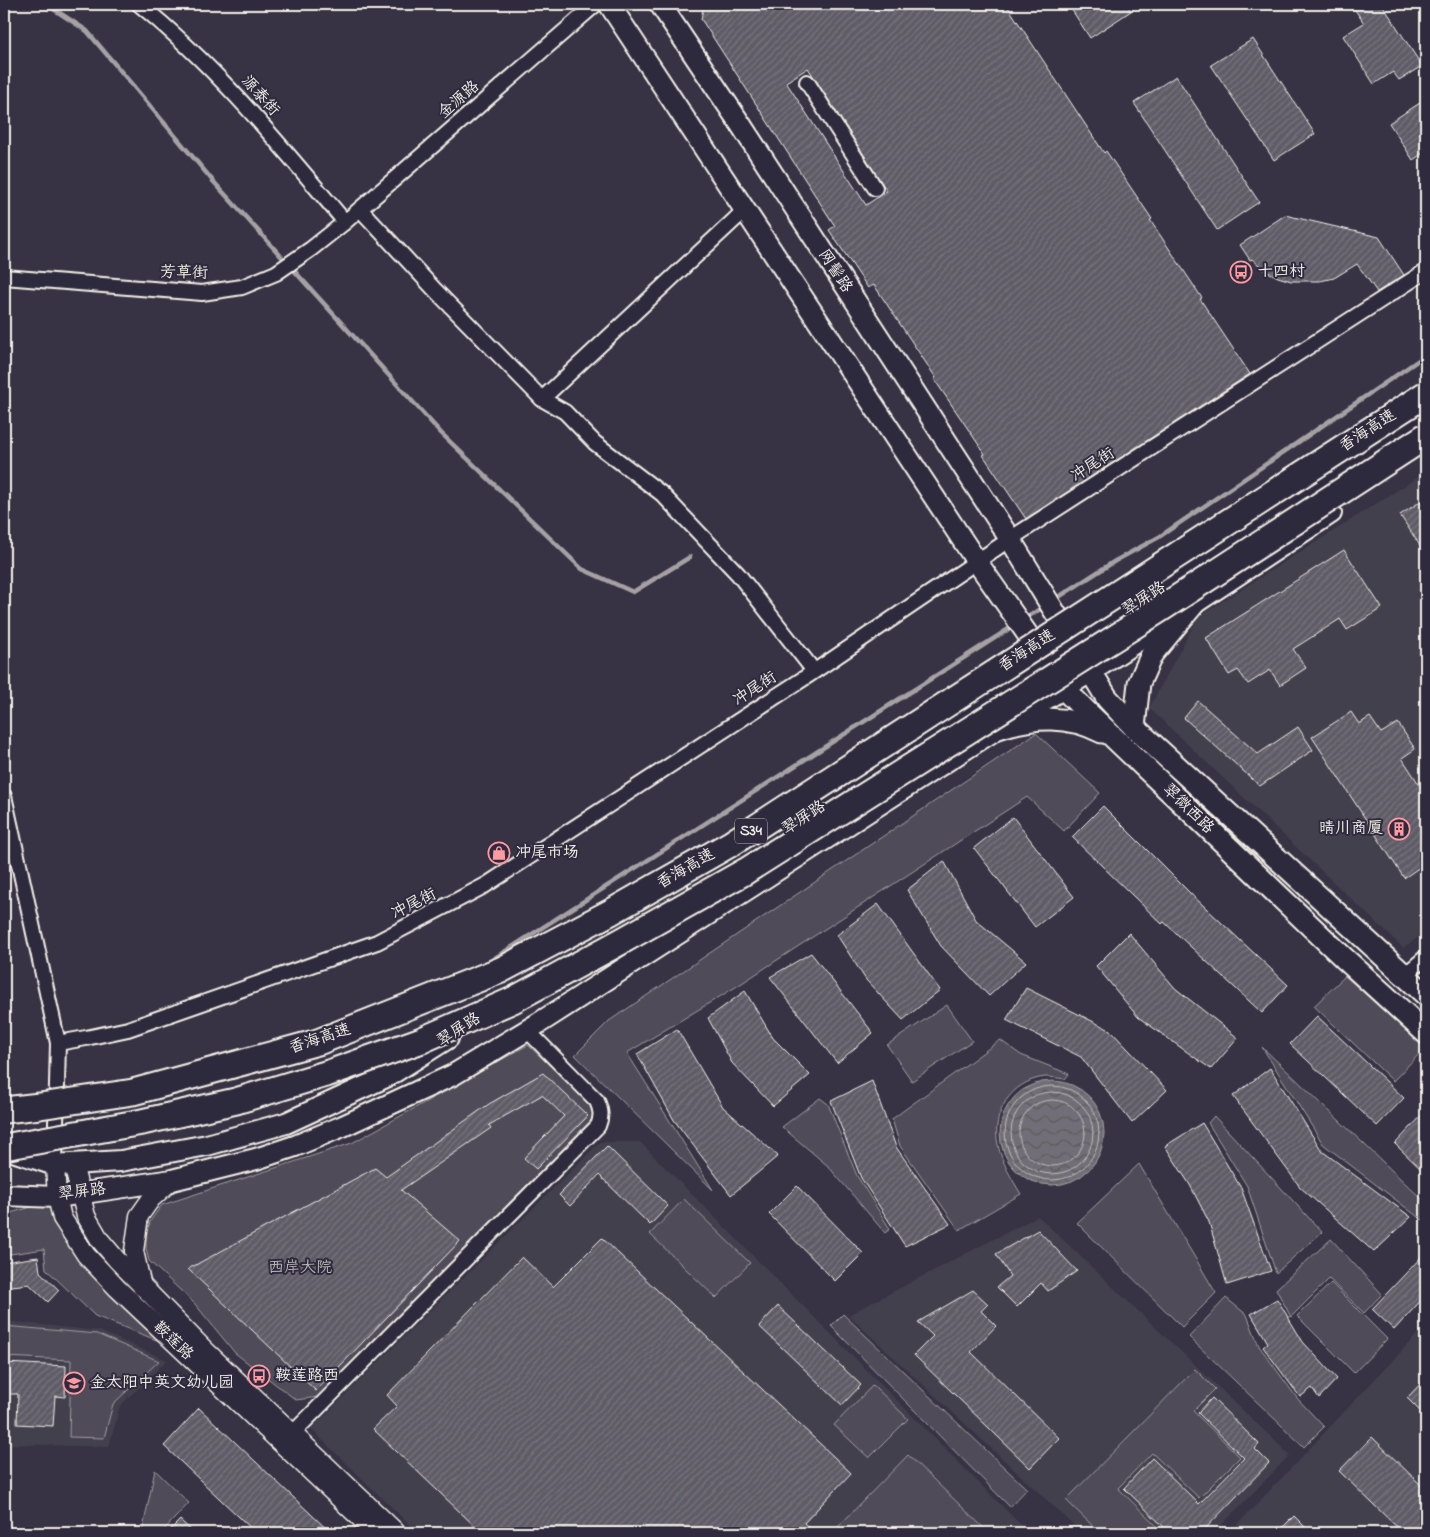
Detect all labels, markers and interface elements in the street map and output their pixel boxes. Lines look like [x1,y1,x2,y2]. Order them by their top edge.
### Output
street label: 源泰街 [235,70,285,122]
street label: 金源路 [433,75,485,125]
street label: 网髻路 [812,244,858,298]
bus stop icon: 十四村 [1229,260,1253,284]
place label: 十四村 [1257,260,1305,284]
street label: 芳草街 [160,261,208,285]
street label: 香海高速 [1335,404,1401,458]
street label: 冲尾街 [1066,442,1120,488]
street label: 翠屏路 [1117,576,1171,622]
street label: 香海高速 [994,624,1060,678]
street label: 冲尾街 [728,666,782,712]
street label: 翠微西路 [1157,778,1219,840]
street label: 翠屏路 [777,795,831,841]
place label: 晴川商厦 [1319,817,1383,841]
building icon: 晴川商厦 [1387,817,1411,841]
road number: S34 [735,818,767,844]
shop icon: 冲尾市场 [487,841,511,865]
place label: 冲尾市场 [515,841,579,865]
street label: 香海高速 [652,843,720,895]
street label: 冲尾街 [387,882,441,926]
street label: 翠屏路 [432,1007,486,1053]
street label: 香海高速 [286,1018,354,1060]
street label: 翠屏路 [57,1177,107,1207]
park label: 西岸大院 [268,1256,332,1280]
street label: 鞍莲路 [147,1316,199,1366]
bus stop icon: 鞍莲路西 [247,1364,271,1388]
place label: 鞍莲路西 [275,1364,339,1388]
school or university icon: 金太阳中英文幼儿园 [62,1371,86,1395]
place label: 金太阳中英文幼儿园 [90,1371,234,1395]

